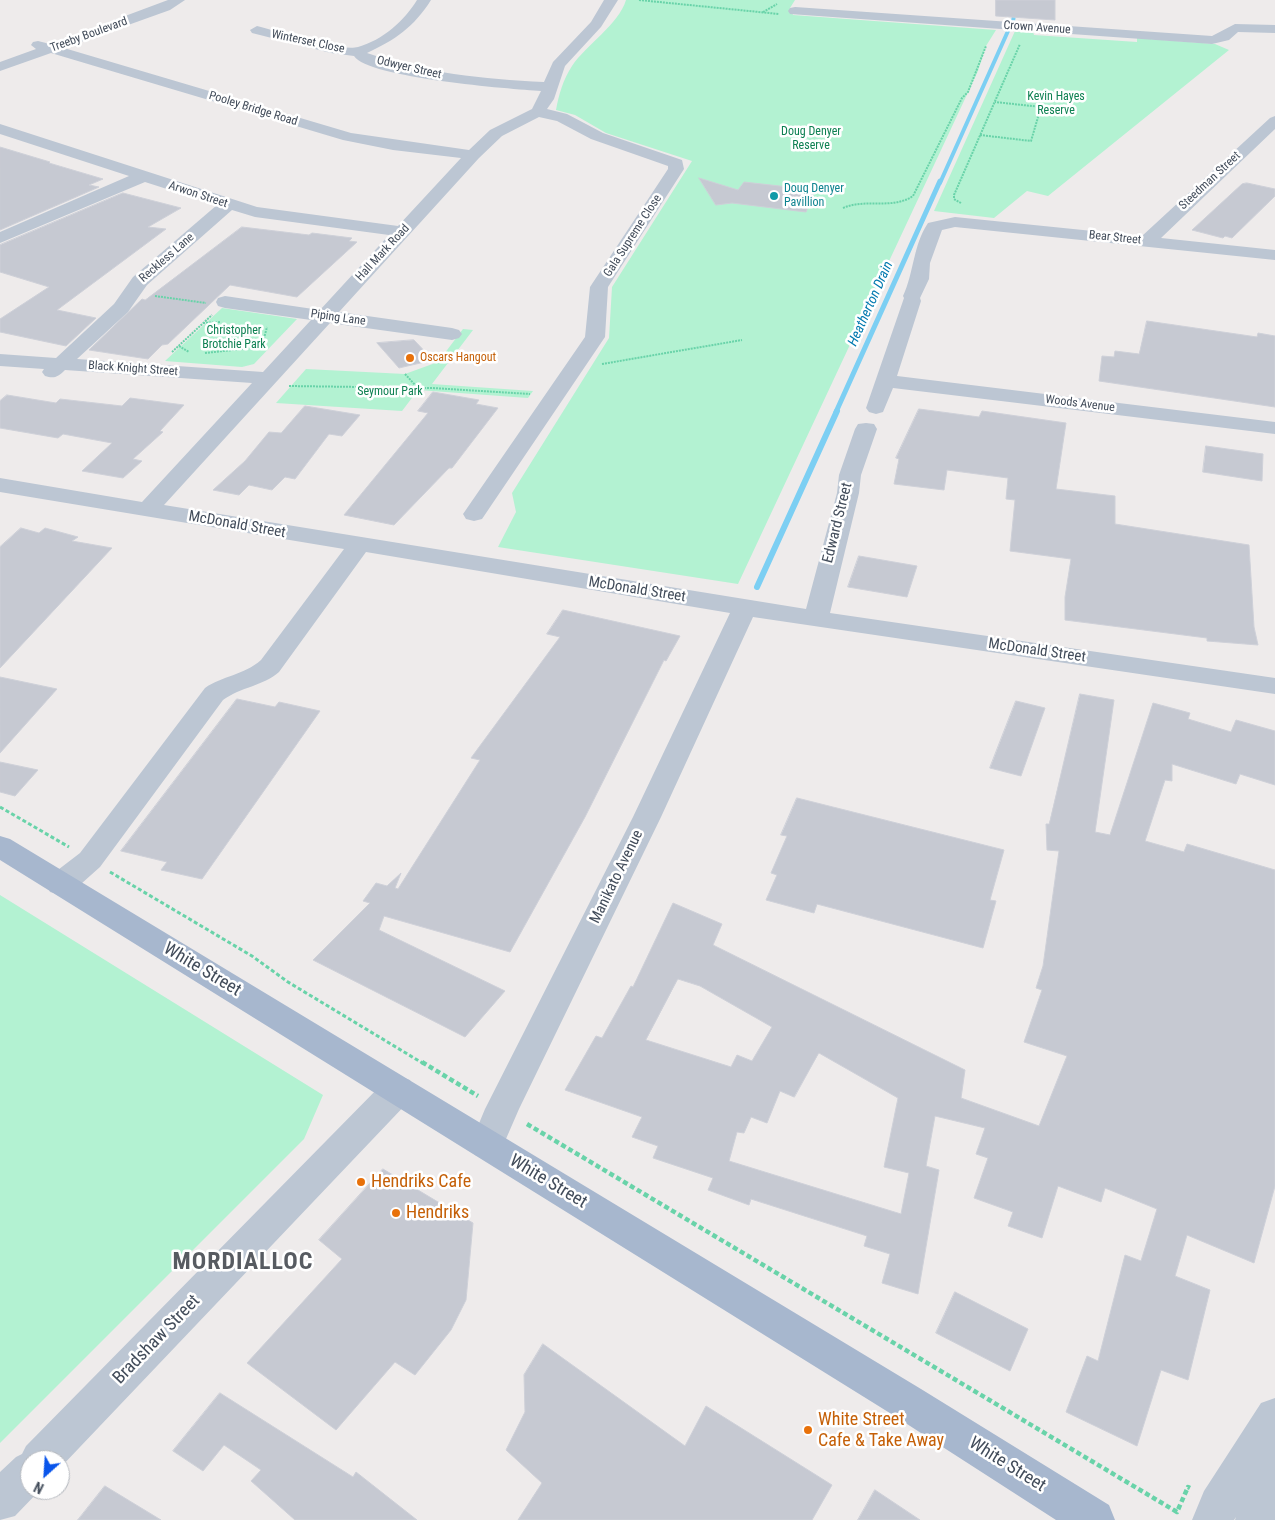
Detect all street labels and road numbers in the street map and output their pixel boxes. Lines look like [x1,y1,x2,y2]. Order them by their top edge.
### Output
street label: Treeby Boulevard [48,14,130,56]
street label: Crown Avenue [1003,18,1071,38]
street label: Winterset Close [270,27,346,57]
street label: Odwyer Street [375,54,443,82]
street label: Pooley Bridge Road [207,89,299,129]
street label: Steedman Street [1176,149,1244,213]
street label: Arwon Street [167,179,229,211]
street label: Gala Supreme Close [601,192,665,280]
street label: Hall Mark Road [353,222,413,284]
street label: Bear Street [1088,228,1142,248]
street label: Reckless Lane [137,230,197,286]
street label: Piping Lane [310,307,366,329]
street label: Black Knight Street [88,359,178,379]
street label: Woods Avenue [1045,393,1115,415]
street label: Edward Street [819,481,857,565]
street label: McDonald Street [187,508,287,542]
street label: McDonald Street [587,573,687,607]
street label: McDonald Street [987,635,1087,667]
street label: Manikato Avenue [587,827,647,927]
street label: White Street [159,938,245,1002]
street label: White Street [505,1150,591,1214]
street label: Bradshaw Street [109,1291,205,1389]
street label: White Street [965,1433,1049,1497]

